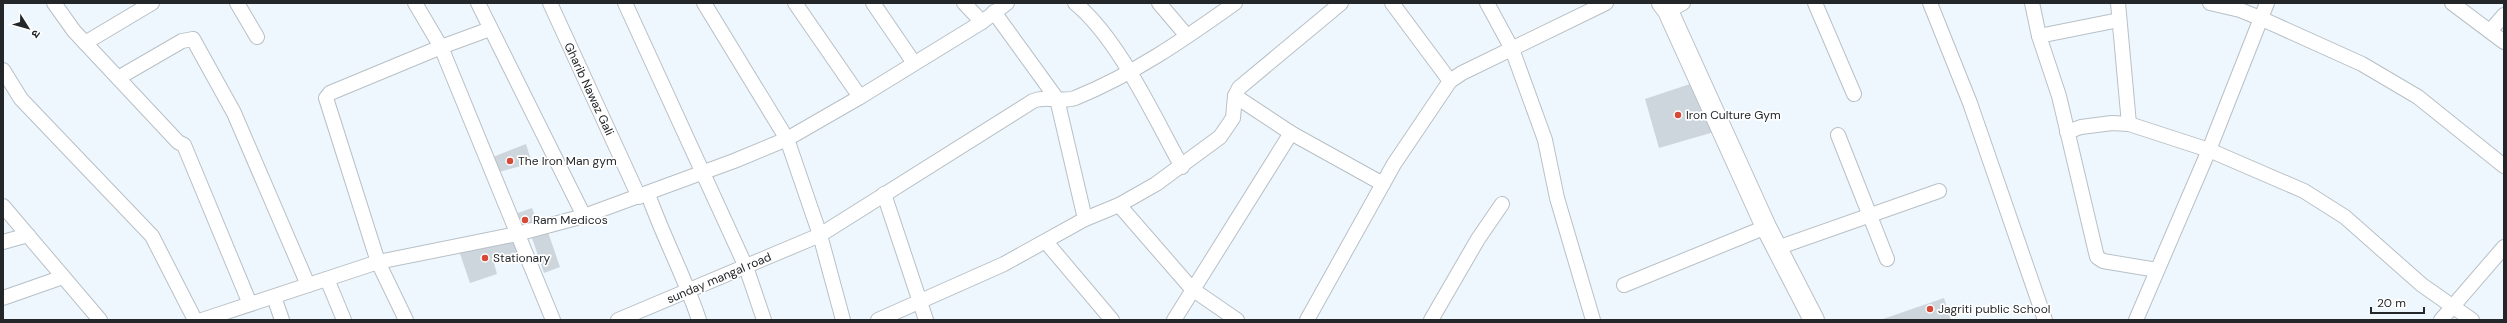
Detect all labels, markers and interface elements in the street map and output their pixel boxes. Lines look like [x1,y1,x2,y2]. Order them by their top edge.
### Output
north arrow [8,8,48,48]
text: उ [28,27,44,41]
street label: Gharib Nawaz Gali [560,40,618,138]
place label: Iron Culture Gym [1686,107,1781,123]
marker: Iron Culture Gym [1673,110,1683,120]
place label: The Iron Man gym [518,153,617,169]
marker: The Iron Man gym [505,156,515,166]
place label: Ram Medicos [533,212,608,228]
marker: Ram Medicos [520,215,530,225]
street label: sunday mangal road [664,249,774,307]
place label: Stationary [493,250,551,266]
marker: Stationary [480,253,490,263]
scale bar [2371,289,2424,315]
text: 20 m [2377,295,2406,311]
place label: Jagriti public School [1938,301,2050,317]
marker: Jagriti public School [1925,304,1935,314]

